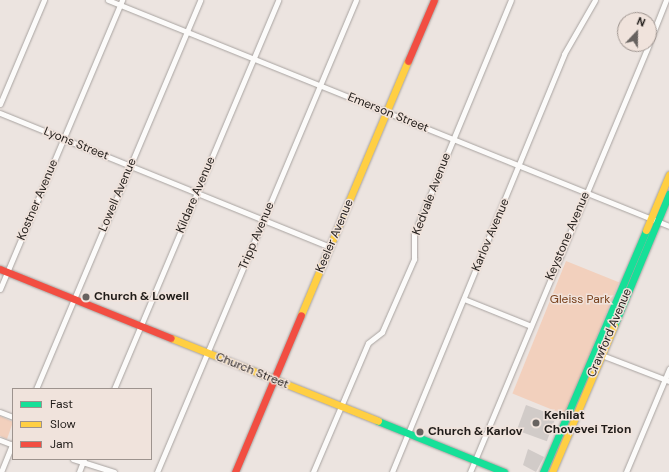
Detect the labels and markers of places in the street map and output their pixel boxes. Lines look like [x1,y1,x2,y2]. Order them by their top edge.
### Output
place label: Church & Lowell [94,290,189,304]
marker: Church & Lowell [81,292,91,302]
place label: Kehilat Chovevei Tzion [544,409,631,437]
marker: Kehilat Chovevei Tzion [531,418,541,428]
place label: Church & Karlov [428,425,523,439]
marker: Church & Karlov [415,427,425,437]

